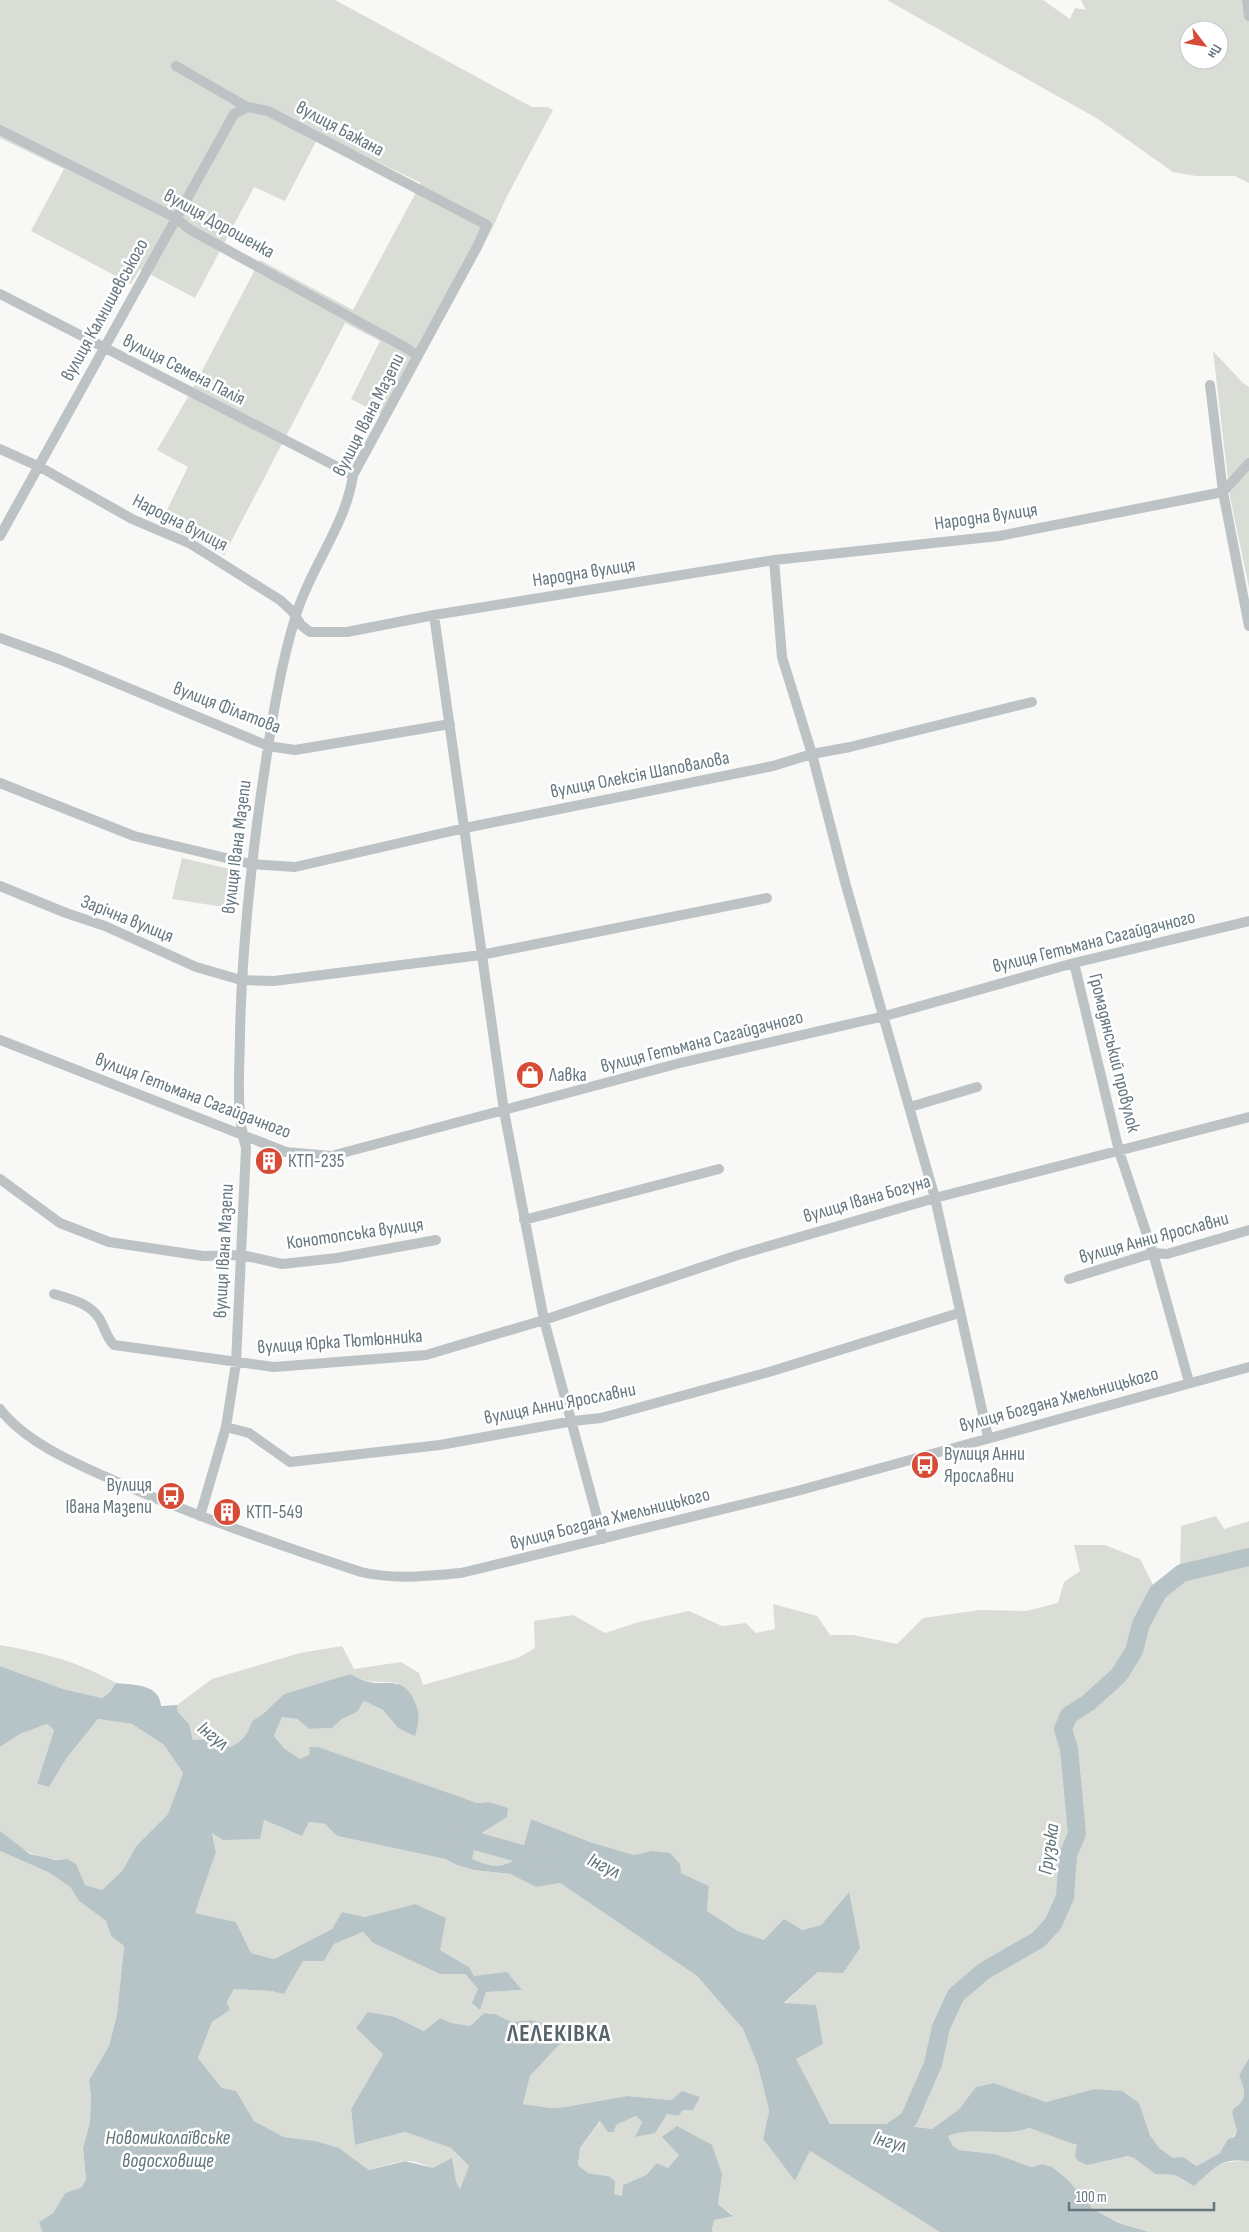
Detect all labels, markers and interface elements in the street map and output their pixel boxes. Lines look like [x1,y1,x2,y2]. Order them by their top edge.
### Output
north arrow [1179,20,1229,70]
text: Пн [1204,41,1225,62]
street label: вулиця Бажана [292,96,388,162]
street label: вулиця Дорошенка [160,184,278,264]
street label: вулиця Калнишевського [56,235,154,385]
street label: вулиця Семена Палія [119,329,249,411]
street label: вулиця Івана Мазепи [328,350,410,480]
street label: Народна вулиця [128,489,232,557]
street label: Народна вулиця [933,498,1039,536]
street label: Народна вулиця [531,554,637,592]
street label: вулиця Філатова [170,677,284,739]
street label: вулиця Олексія Шаповалова [549,746,731,804]
street label: вулиця Івана Мазепи [217,779,257,915]
street label: Зарічна вулиця [77,890,177,948]
street label: вулиця Гетьмана Сагайдачного [990,906,1198,978]
street label: Громадянський провулок [1083,971,1145,1136]
street label: вулиця Гетьмана Сагайдачного [598,1006,806,1078]
street label: вулиця Гетьмана Сагайдачного [92,1048,294,1144]
shop icon: Лавка [515,1060,545,1090]
place label: Лавка [548,1064,587,1087]
building icon: КТП-235 [254,1146,284,1176]
place label: КТП-235 [288,1150,344,1173]
street label: вулиця Івана Богуна [801,1170,933,1228]
street label: вулиця Івана Мазепи [209,1183,239,1319]
street label: вулиця Анни Ярославни [1077,1207,1231,1269]
street label: Конотопська вулиця [285,1213,425,1255]
street label: вулиця Юрка Тютюнника [257,1325,423,1359]
street label: вулиця Богдана Хмельницького [957,1362,1161,1438]
street label: вулиця Анни Ярославни [482,1378,638,1430]
place label: Вулиця Анни Ярославни [944,1443,1025,1488]
bus stop icon: Вулиця Анни Ярославни [910,1450,940,1480]
place label: Вулиця Івана Мазепи [66,1474,152,1519]
bus stop icon: Вулиця Івана Мазепи [156,1481,186,1511]
street label: вулиця Богдана Хмельницького [508,1483,712,1555]
building icon: КТП-549 [212,1497,242,1527]
place label: КТП-549 [246,1501,303,1524]
water label: Інгул [192,1716,234,1756]
water label: Грузька [1034,1822,1064,1876]
water label: Інгул [584,1848,624,1884]
district label: ЛЕЛЕКІВКА [506,2019,611,2048]
water label: Новомиколаївське водосховище [106,2126,231,2173]
water label: Інгул [871,2126,909,2158]
scale bar [1069,2180,1214,2212]
text: 100 m [1076,2188,1107,2207]

